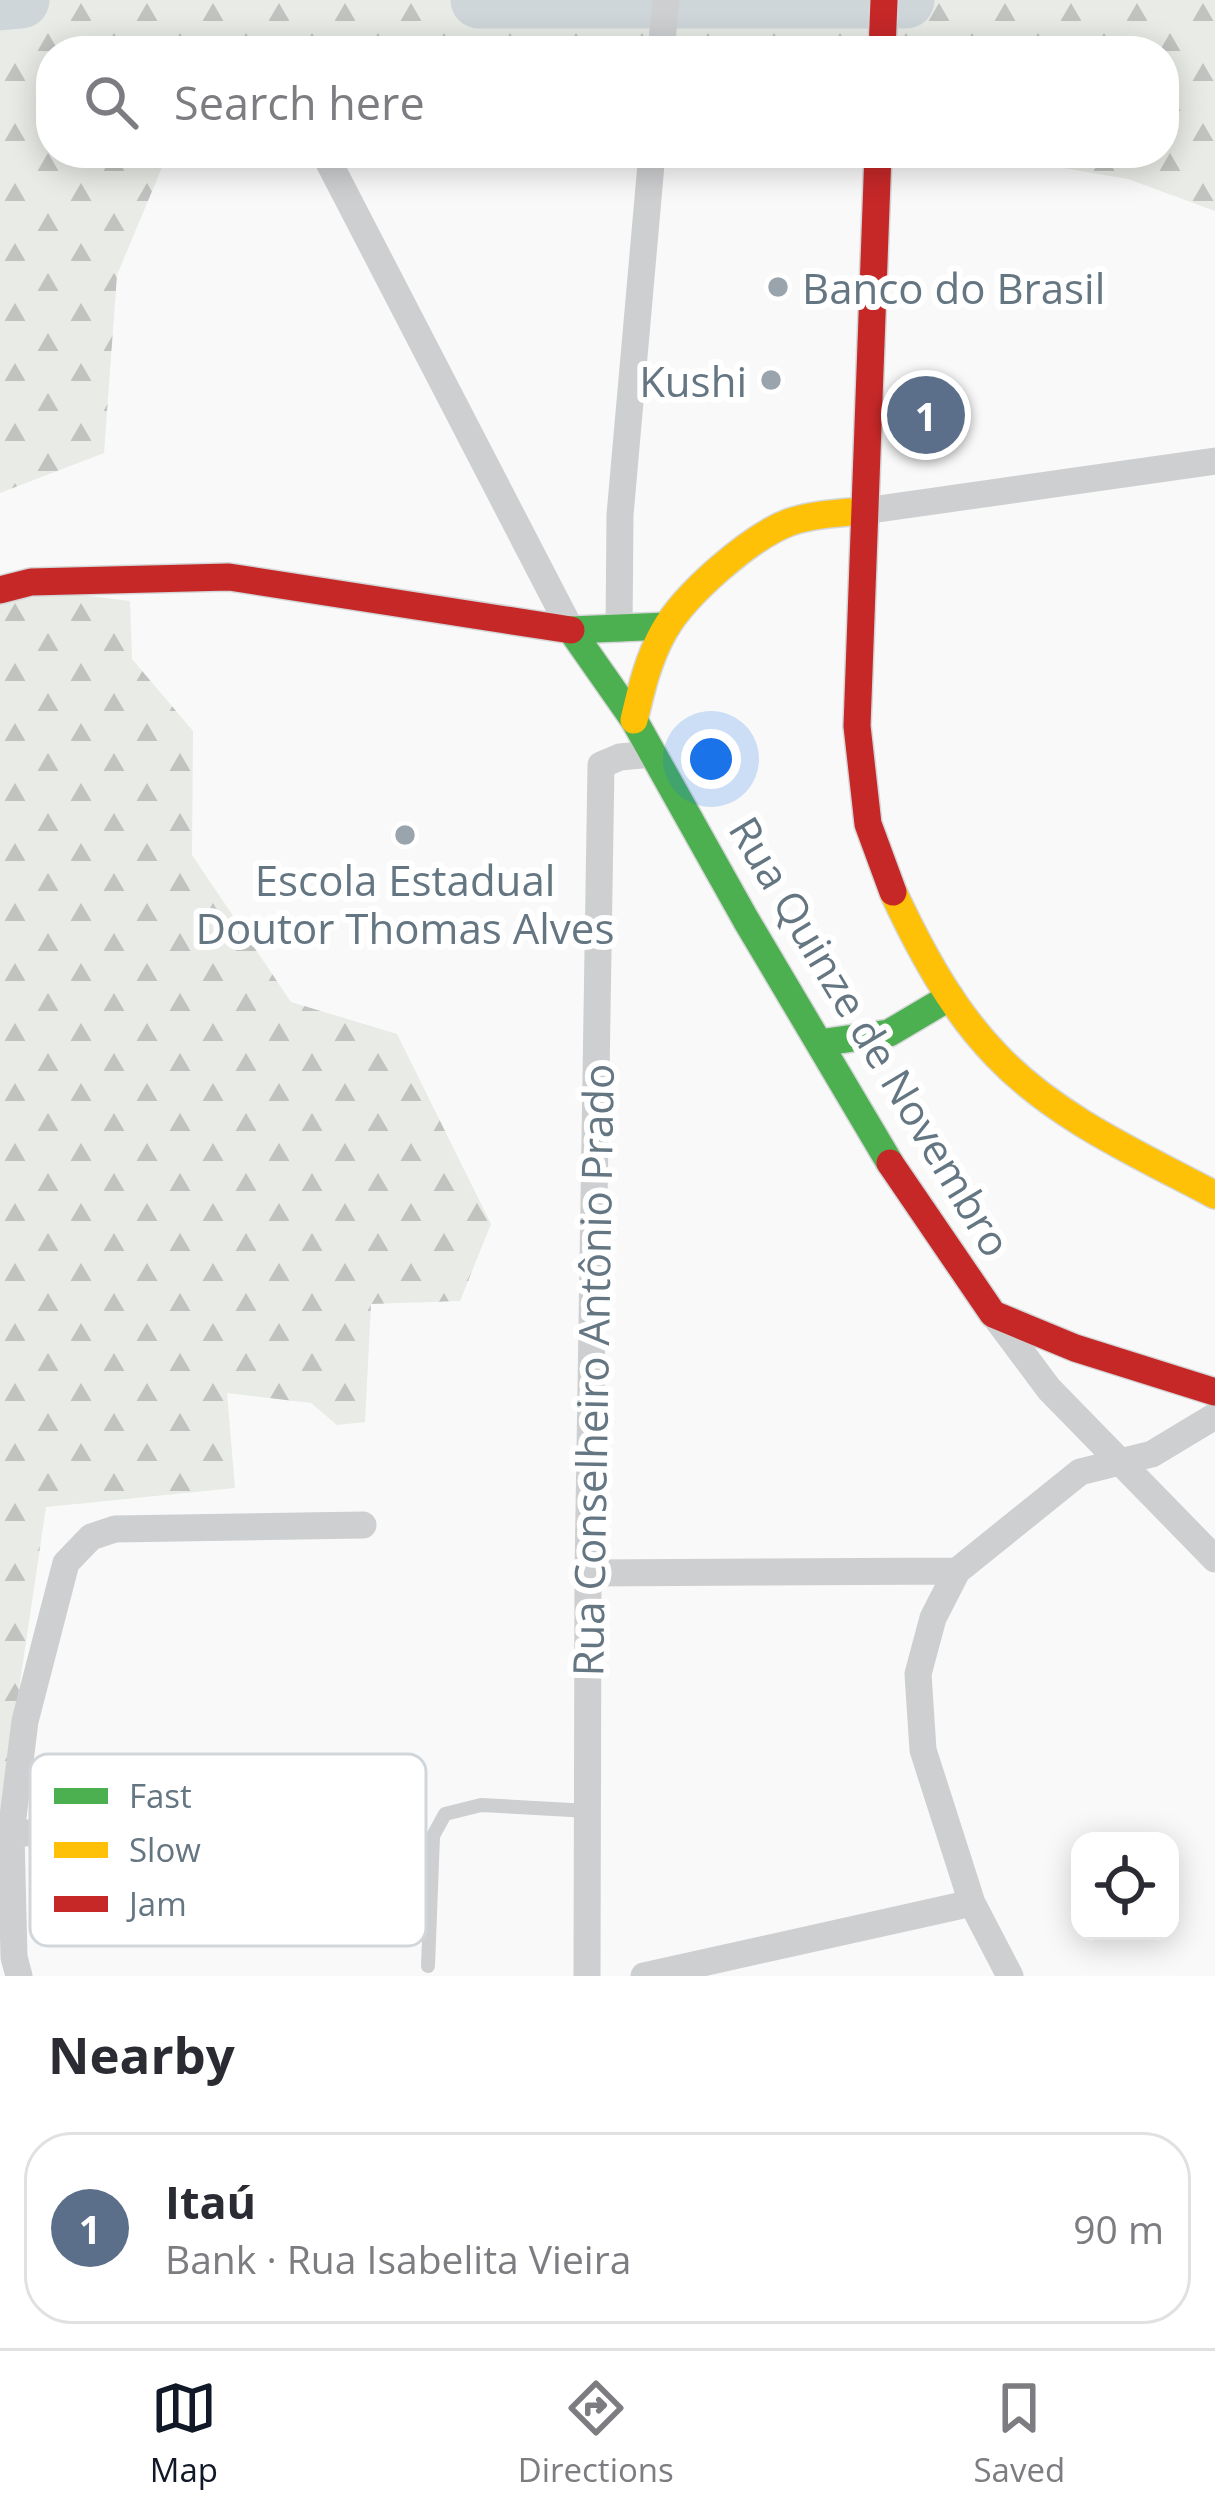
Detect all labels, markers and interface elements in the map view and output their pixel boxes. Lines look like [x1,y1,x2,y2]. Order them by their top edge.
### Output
search box [36,36,1179,168]
icon: search [78,69,144,135]
text: Search here [174,72,425,133]
place label: Banco do Brasil [802,259,1105,316]
marker: Banco do Brasil [765,274,791,300]
place label: Kushi [639,352,747,409]
marker: Kushi [758,367,784,393]
pin: 1 [887,370,965,460]
your location [681,729,741,789]
street label: Rua Quinze de Novembro [717,806,1025,1266]
marker: Escola Estadual Doutor Thomas Alves [392,822,418,848]
place label: Escola Estadual Doutor Thomas Alves [196,851,614,956]
street label: Rua Conselheiro Antônio Prado [558,1063,626,1677]
legend [30,1754,426,1946]
text: Fast [129,1773,192,1818]
text: Slow [129,1827,201,1872]
map controls [1071,1832,1179,1940]
button: locate [1071,1832,1179,1940]
text: Jam [126,1881,187,1926]
text: Nearby [48,2019,235,2089]
text: Itaú [165,2171,256,2232]
text: 1 [79,2202,101,2255]
text: 90 m [1073,2202,1164,2255]
text: Bank · Rua Isabelita Vieira [165,2232,631,2285]
tab: Map [150,2375,218,2492]
tab: Directions [518,2375,674,2492]
tab: Saved [973,2375,1065,2492]

